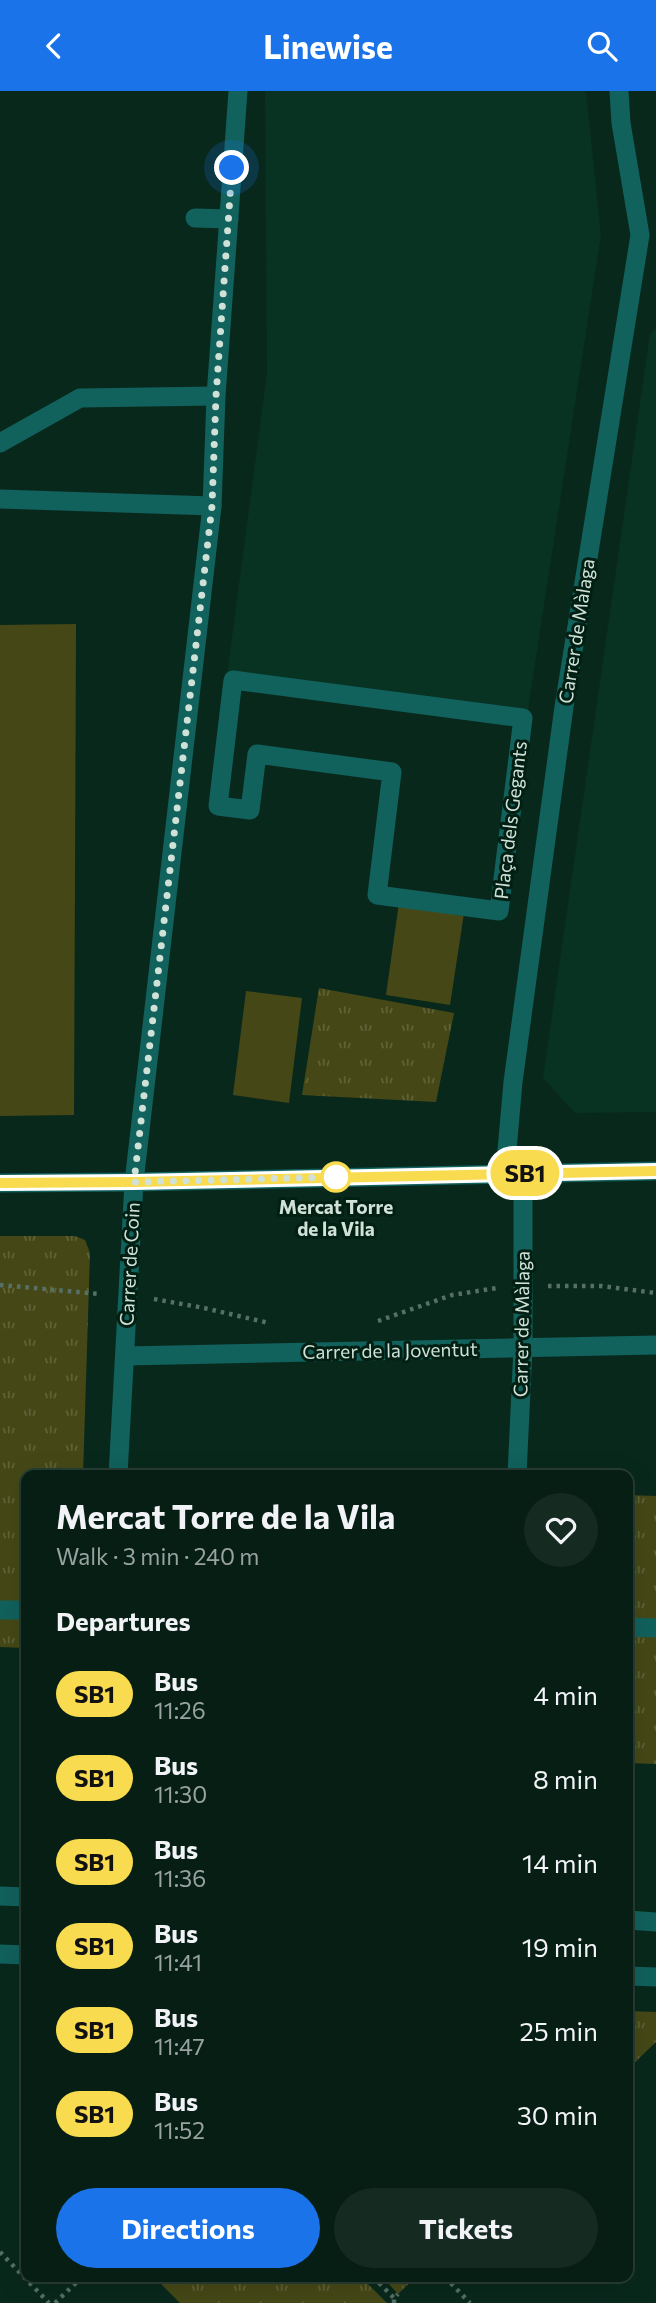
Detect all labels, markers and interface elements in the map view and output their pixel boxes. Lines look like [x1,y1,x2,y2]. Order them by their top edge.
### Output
text: Linewise [263,26,393,66]
icon: back [35,27,73,65]
icon: search [583,27,621,65]
your location [214,150,249,185]
street label: Carrer de Màlaga [553,557,599,705]
street label: Plaça dels Gegants [489,740,531,900]
line badge: SB1 [485,1150,565,1196]
text: SB1 [504,1158,546,1187]
marker: Mercat Torre de la Vila [321,1162,351,1192]
place label: Mercat Torre de la Vila [279,1195,393,1240]
street label: Carrer de Coin [114,1202,144,1326]
street label: Carrer de Màlaga [508,1251,534,1397]
street label: Carrer de la Joventut [302,1337,478,1363]
button: heart [524,1493,598,1567]
text: Mercat Torre de la Vila [56,1495,395,1536]
text: Walk · 3 min · 240 m [56,1542,259,1570]
text: Departures [56,1605,191,1636]
text: Bus [154,1665,198,1696]
text: SB1 [74,1679,115,1708]
text: 4 min [533,1679,598,1710]
text: 11:26 [154,1696,206,1724]
text: Bus [154,1749,198,1780]
text: SB1 [74,1763,115,1792]
text: 8 min [533,1763,598,1794]
text: 11:30 [154,1780,207,1808]
text: Bus [154,1833,198,1864]
text: SB1 [74,1847,115,1876]
text: 14 min [522,1847,598,1878]
text: 11:36 [154,1864,206,1892]
text: Bus [154,1917,198,1948]
text: SB1 [74,1931,115,1960]
text: 19 min [522,1931,598,1962]
text: 11:41 [154,1948,202,1976]
text: Bus [154,2001,198,2032]
text: SB1 [74,2015,115,2044]
text: 25 min [519,2015,598,2046]
text: 11:47 [154,2032,205,2060]
text: Bus [154,2085,198,2116]
text: SB1 [74,2099,115,2128]
text: 30 min [517,2099,598,2130]
text: 11:52 [154,2116,205,2144]
button: Directions [56,2188,320,2268]
button: Tickets [334,2188,598,2268]

